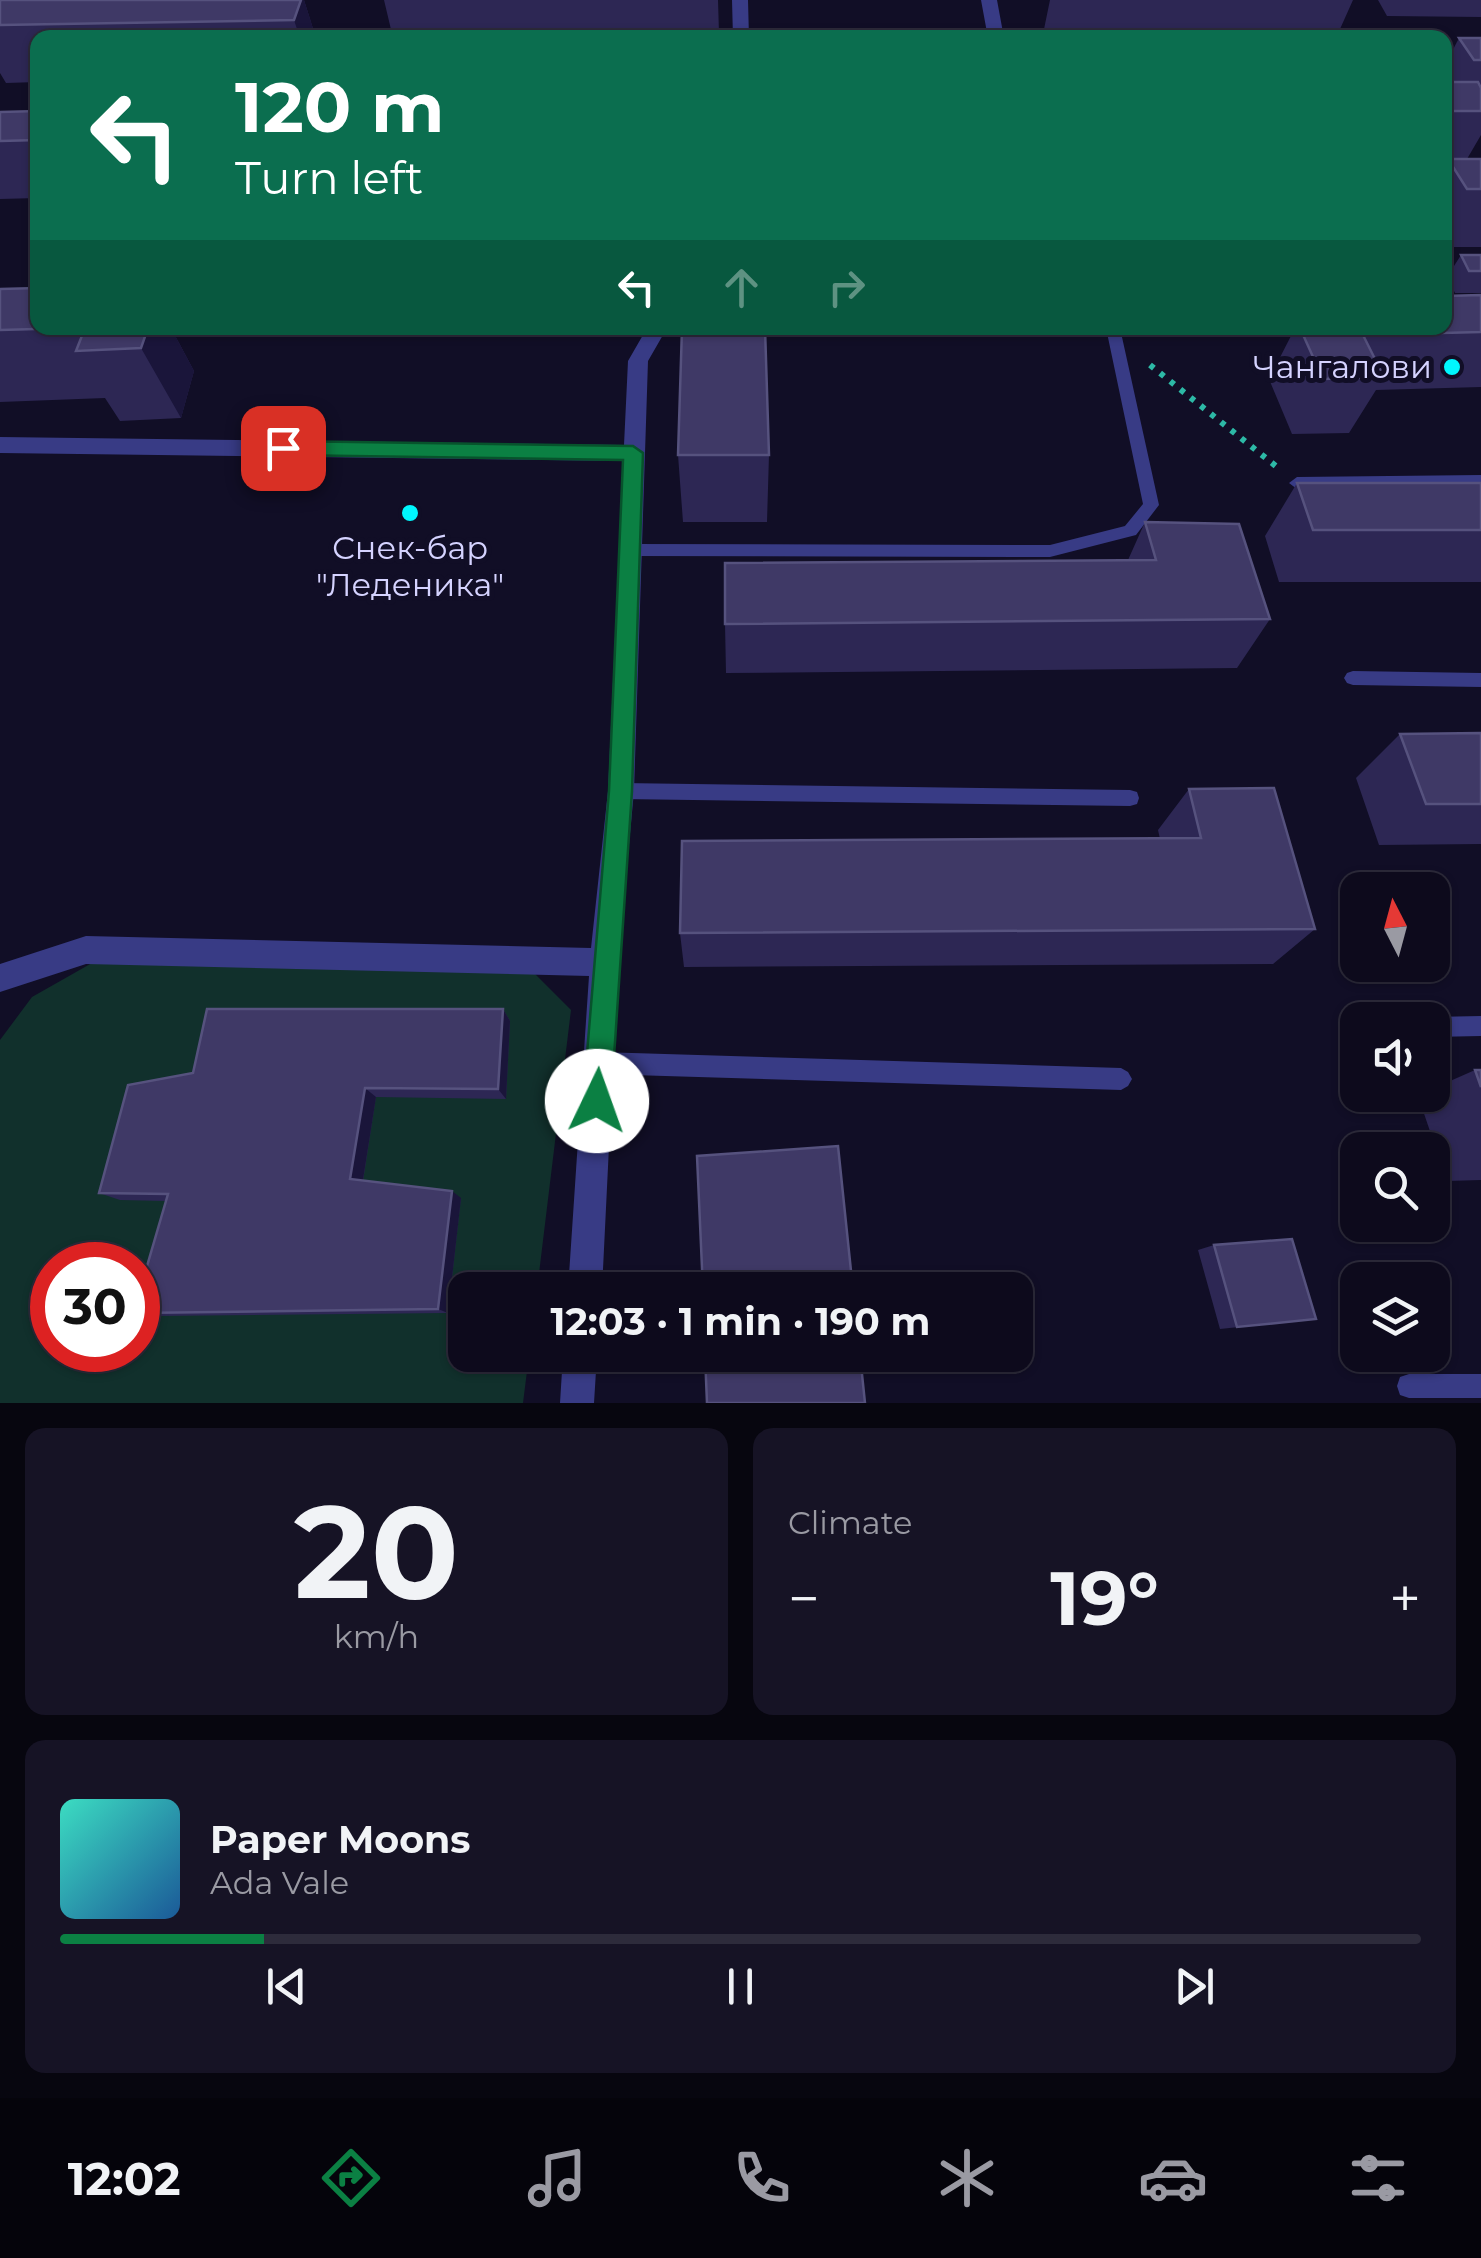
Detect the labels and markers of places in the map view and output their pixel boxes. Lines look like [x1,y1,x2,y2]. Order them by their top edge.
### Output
place label: Чангалови [1253,347,1432,386]
marker: Чангалови [1441,356,1463,378]
pin [241,406,326,491]
marker: Снек-бар "Леденика" [399,502,421,524]
place label: Снек-бар "Леденика" [316,528,504,604]

